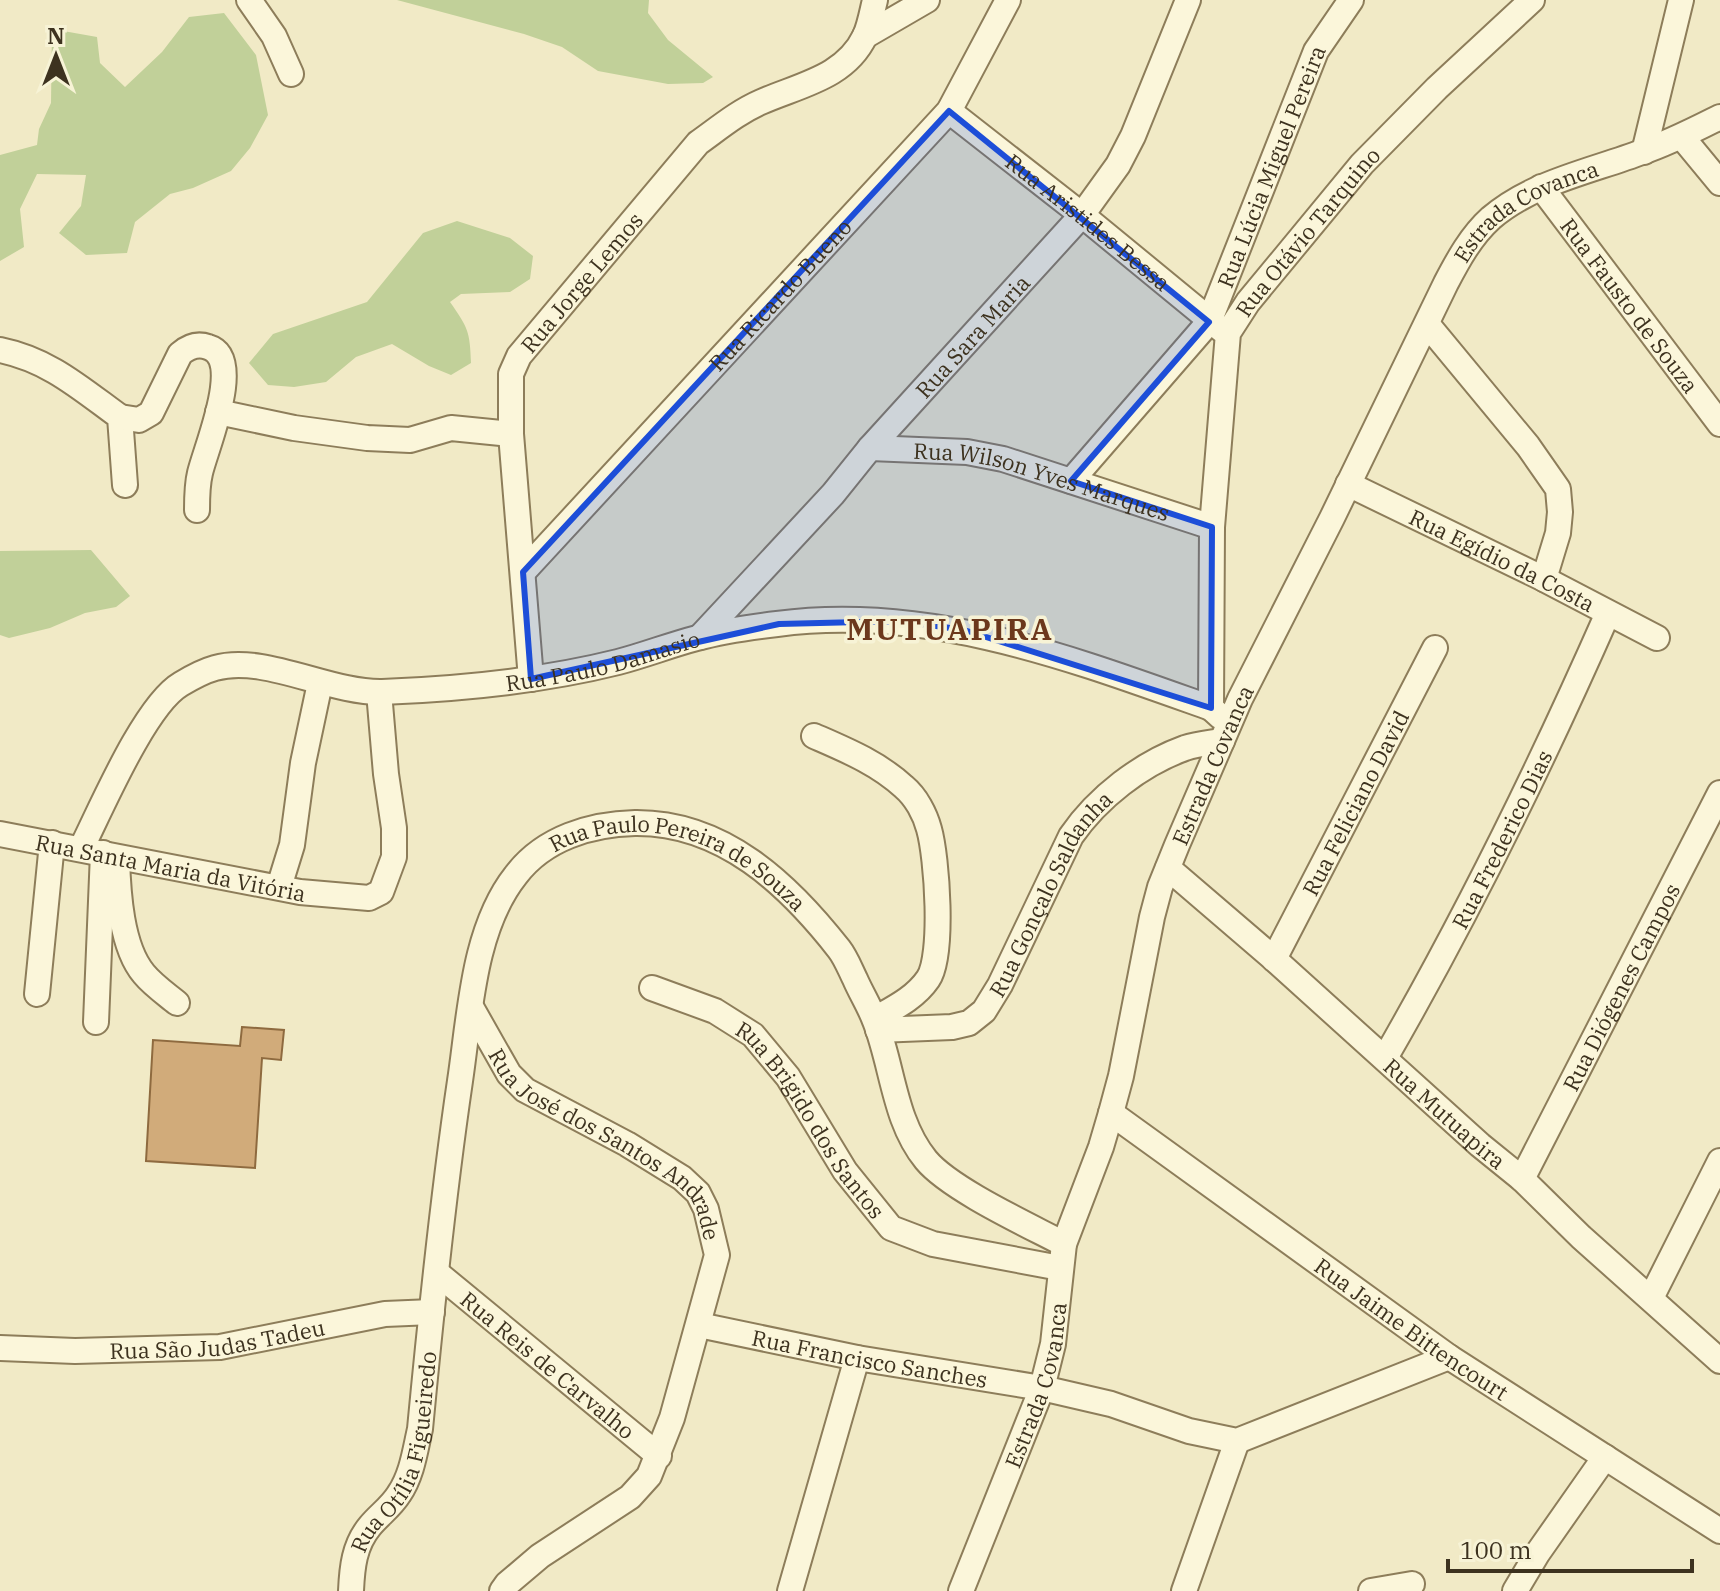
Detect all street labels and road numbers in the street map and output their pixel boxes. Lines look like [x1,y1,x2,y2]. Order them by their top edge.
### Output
street label: Rua Lúcia Miguel Pereira [1210,41,1331,292]
street label: Rua Otávio Tarquino [1228,140,1386,322]
street label: Rua Aristides Bessa [1000,147,1177,297]
street label: Estrada Covanca [1446,153,1602,267]
street label: Rua Jorge Lemos [514,206,649,359]
street label: Rua Ricardo Bueno [702,212,857,377]
street label: Rua Fausto de Souza [1555,212,1706,399]
street label: Rua Sara Maria [908,268,1036,404]
street label: Rua Wilson Yves Marques [913,435,1174,527]
street label: Rua Egídio da Costa [1405,502,1600,618]
street label: Rua Paulo Damasio [504,623,703,697]
street label: Estrada Covanca [1164,680,1259,849]
street label: Rua Feliciano David [1295,705,1415,900]
street label: Rua Frederico Dias [1444,745,1558,933]
street label: Rua Gonçalo Saldanha [982,784,1118,1002]
street label: Rua Paulo Pereira de Souza [543,808,813,917]
street label: Rua Santa Maria da Vitória [33,827,309,907]
street label: Rua Diógenes Campos [1555,878,1686,1096]
street label: Rua Brigido dos Santos [731,1014,892,1224]
street label: Rua José dos Santos Andrade [483,1043,727,1243]
street label: Rua Mutuapira [1378,1051,1512,1175]
street label: Rua Jaime Bittencourt [1309,1250,1514,1406]
street label: Rua Reis de Carvalho [455,1284,641,1445]
street label: Estrada Covanca [997,1301,1072,1472]
street label: Rua São Judas Tadeu [109,1312,327,1365]
street label: Rua Francisco Sanches [749,1322,990,1393]
street label: Rua Otília Figueiredo [343,1350,442,1556]

